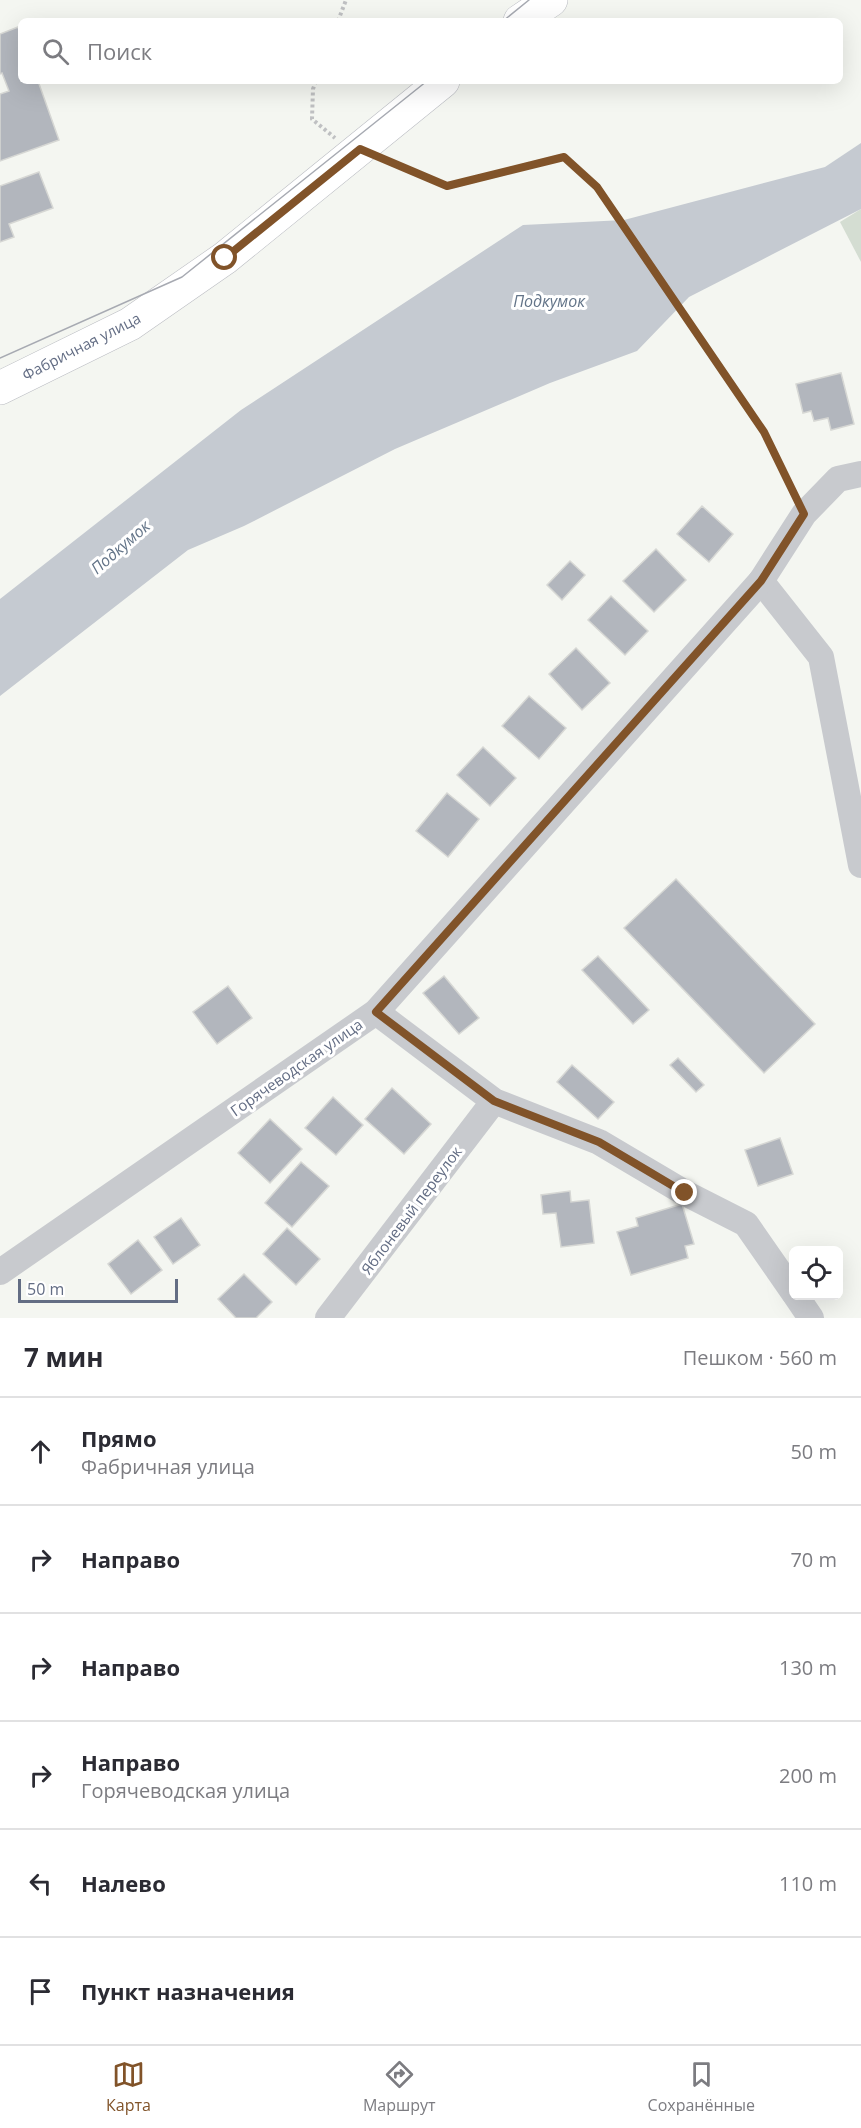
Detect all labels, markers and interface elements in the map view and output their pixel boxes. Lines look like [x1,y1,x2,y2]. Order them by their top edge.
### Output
search box [18,18,843,84]
icon: search [39,35,72,68]
text: Поиск [87,36,152,66]
route start [211,244,237,270]
water label: Подкумок [513,290,586,312]
street label: Фабричная улица [18,307,144,385]
water label: Подкумок [86,514,155,579]
street label: Горячеводская улица [226,1014,366,1120]
street label: Яблоневый переулок [356,1142,466,1278]
route end [671,1179,697,1205]
map controls [789,1246,843,1300]
button: locate [789,1246,843,1300]
scale bar [18,1276,178,1304]
text: 50 m [27,1278,64,1300]
text: 7 мин [24,1339,104,1375]
text: Пешком · 560 m [683,1344,837,1371]
text: Прямо [81,1423,157,1453]
icon: ahead [24,1435,57,1468]
text: 50 m [790,1438,837,1465]
text: Фабричная улица [81,1453,255,1480]
icon: right [24,1543,57,1576]
text: Направо [81,1544,180,1574]
text: 70 m [790,1546,837,1573]
icon: right [24,1651,57,1684]
text: Направо [81,1652,180,1682]
text: 130 m [779,1654,837,1681]
text: Направо [81,1747,180,1777]
icon: right [24,1759,57,1792]
text: 200 m [779,1762,837,1789]
text: Горячеводская улица [81,1777,290,1804]
icon: left [24,1867,57,1900]
text: Налево [81,1868,166,1898]
text: 110 m [779,1870,837,1897]
icon: arrive [24,1975,57,2008]
text: Пункт назначения [81,1976,295,2006]
tab: Карта [106,2058,151,2116]
tab: Маршрут [363,2058,436,2116]
tab: Сохранённые [648,2058,755,2116]

